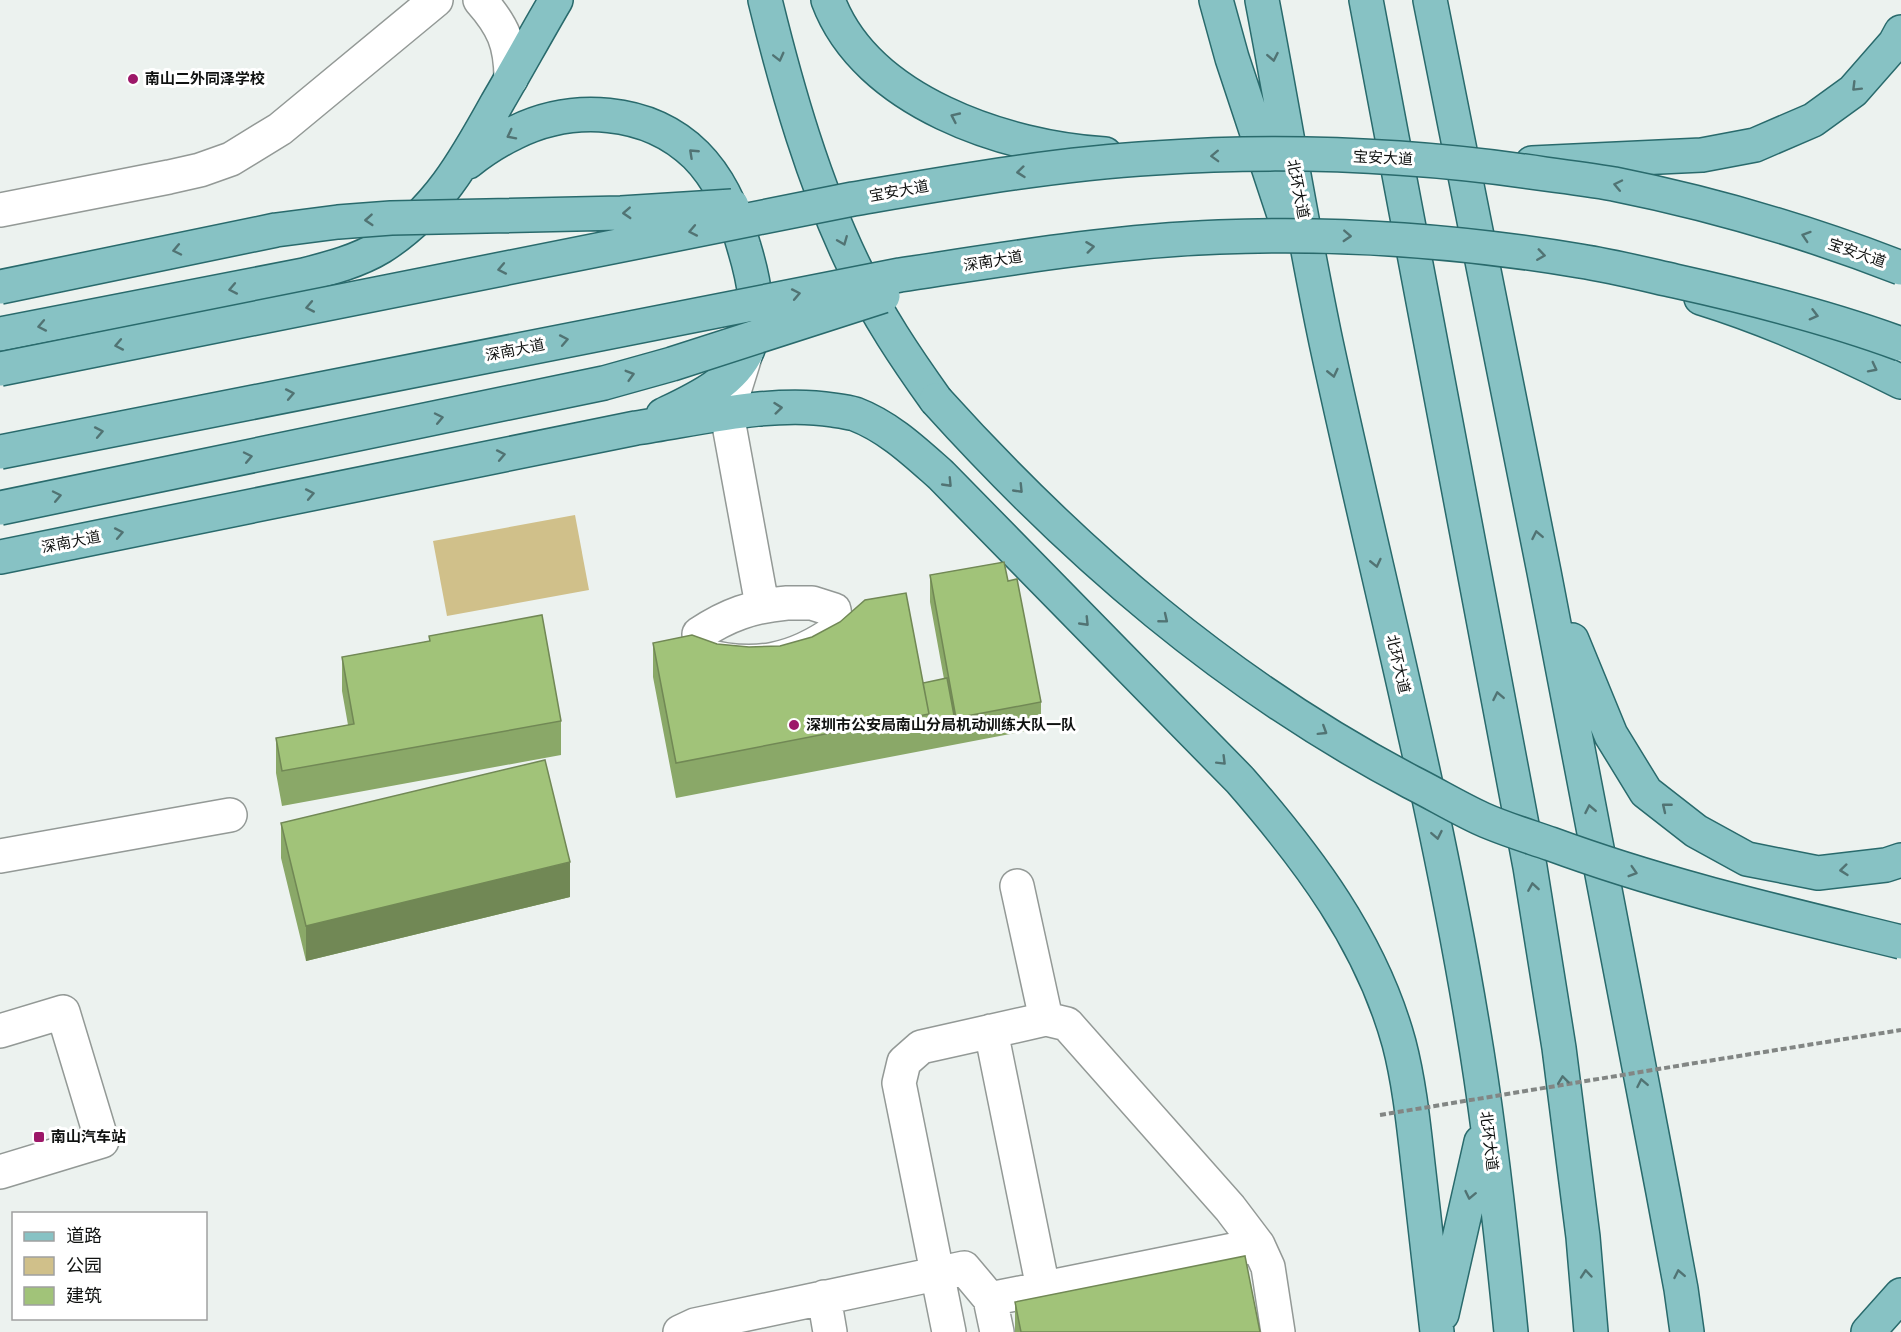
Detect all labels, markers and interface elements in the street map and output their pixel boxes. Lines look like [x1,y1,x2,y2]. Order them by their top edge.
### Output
one-way arrow [771,52,784,62]
one-way arrow [1266,52,1279,62]
place label: 南山二外同泽学校 [145,69,265,87]
marker: 南山二外同泽学校 [126,72,140,86]
one-way arrow [1853,79,1864,90]
one-way arrow [950,113,961,125]
one-way arrow [507,127,518,139]
street label: 宝安大道 [1353,146,1413,168]
one-way arrow [689,149,699,160]
one-way arrow [1210,149,1219,162]
street label: 北环大道 [1284,158,1314,220]
one-way arrow [1016,165,1025,178]
street label: 宝安大道 [868,176,930,204]
one-way arrow [1613,179,1623,192]
one-way arrow [623,206,632,219]
one-way arrow [365,213,374,226]
one-way arrow [688,224,698,237]
one-way arrow [1343,230,1352,243]
one-way arrow [1801,231,1812,243]
one-way arrow [836,234,848,245]
street label: 宝安大道 [1826,234,1889,270]
one-way arrow [172,242,182,255]
one-way arrow [1085,242,1095,254]
street label: 深南大道 [962,246,1024,274]
one-way arrow [1537,249,1546,261]
one-way arrow [497,262,507,275]
one-way arrow [229,282,239,295]
one-way arrow [791,288,801,301]
one-way arrow [306,300,316,313]
one-way arrow [1808,308,1818,321]
one-way arrow [37,319,47,332]
street label: 深南大道 [484,334,546,364]
one-way arrow [558,334,568,347]
one-way arrow [114,338,124,351]
one-way arrow [1867,361,1877,372]
one-way arrow [1326,368,1339,378]
one-way arrow [625,370,635,383]
one-way arrow [285,389,295,402]
one-way arrow [773,403,782,415]
one-way arrow [434,412,444,425]
one-way arrow [93,426,103,439]
one-way arrow [496,450,506,463]
one-way arrow [243,451,253,464]
one-way arrow [941,475,952,486]
one-way arrow [1012,482,1023,492]
one-way arrow [305,488,315,501]
one-way arrow [52,490,62,503]
street label: 深南大道 [40,526,102,556]
one-way arrow [114,527,124,540]
one-way arrow [1531,530,1544,540]
one-way arrow [1369,558,1382,568]
one-way arrow [1157,611,1168,622]
one-way arrow [1078,616,1089,626]
street label: 北环大道 [1383,633,1414,695]
one-way arrow [1492,691,1505,701]
place label: 深圳市公安局南山分局机动训练大队一队 [806,715,1076,733]
marker: 深圳市公安局南山分局机动训练大队一队 [787,718,801,732]
one-way arrow [1317,724,1327,736]
one-way arrow [1214,754,1225,765]
one-way arrow [1584,804,1597,814]
one-way arrow [1662,804,1673,815]
one-way arrow [1430,830,1443,840]
one-way arrow [1839,863,1848,876]
one-way arrow [1627,865,1638,877]
one-way arrow [1528,883,1540,892]
one-way arrow [1558,1075,1570,1085]
one-way arrow [1636,1078,1649,1088]
street label: 北环大道 [1477,1110,1503,1172]
place label: 南山汽车站 [51,1127,126,1145]
marker: 南山汽车站 [32,1130,46,1144]
one-way arrow [1464,1190,1477,1200]
legend [12,1212,207,1320]
text: 道路 [66,1224,102,1246]
text: 公园 [66,1254,102,1276]
one-way arrow [1580,1269,1593,1278]
one-way arrow [1673,1269,1685,1279]
text: 建筑 [66,1284,102,1306]

